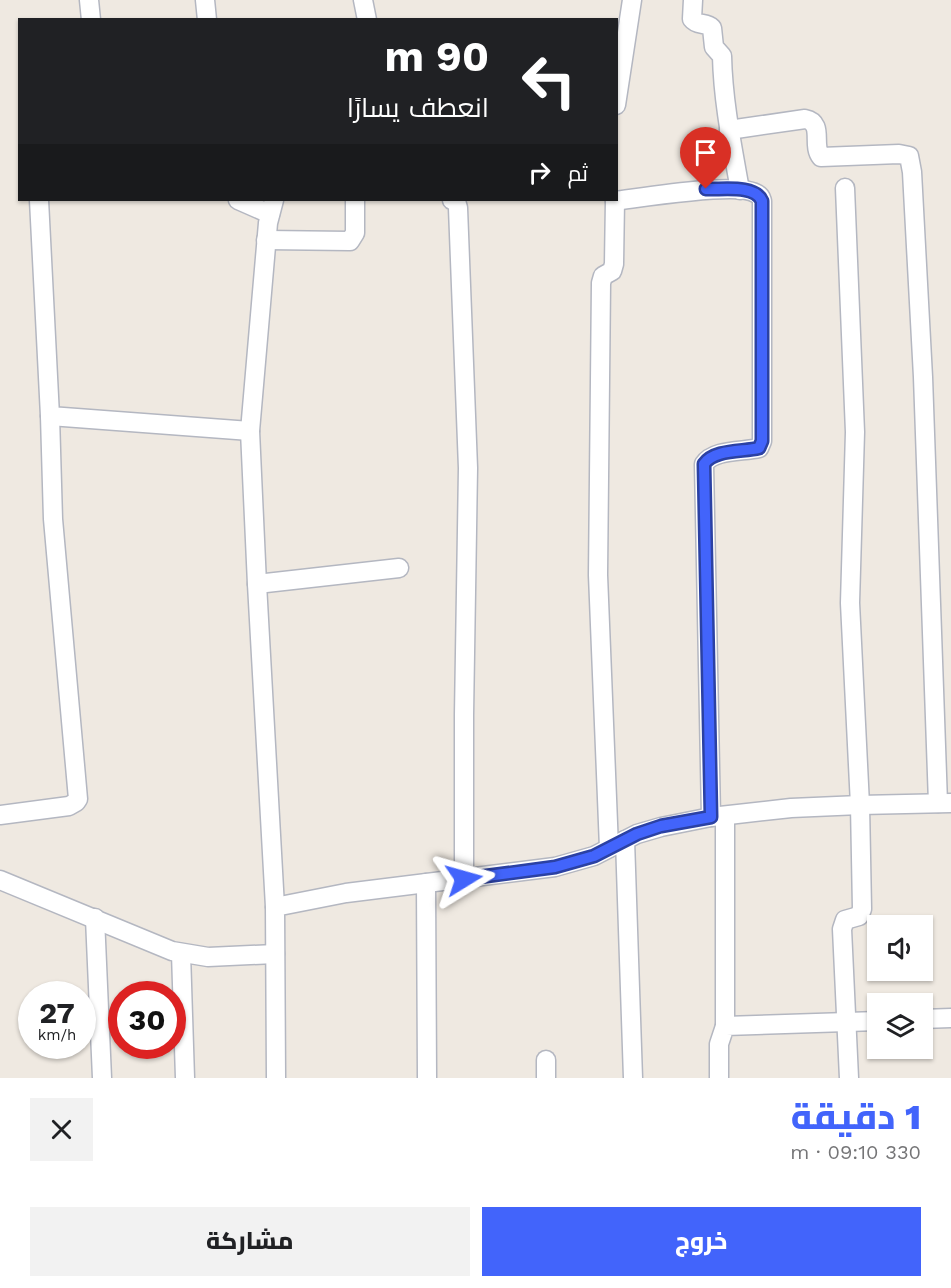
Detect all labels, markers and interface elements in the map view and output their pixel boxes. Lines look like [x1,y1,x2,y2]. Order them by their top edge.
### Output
text: 90 m [385,32,489,81]
icon: left [510,42,588,120]
text: انعطف يسارًا [347,92,489,124]
pin [680,127,731,189]
icon: arrive [689,136,722,169]
icon: right [523,156,556,189]
text: ثم [568,161,588,186]
position arrow [432,847,496,911]
map controls [867,915,933,1059]
button: sound [867,915,933,981]
speed limit sign: 30 [108,981,186,1059]
button: layers [867,993,933,1059]
text: 27 [39,995,75,1030]
text: km/h [38,1026,76,1044]
text: 1 دقيقة [791,1096,921,1138]
button: close [30,1098,93,1161]
text: 330 m · 09:10 [790,1140,921,1164]
button: مشاركة [30,1207,470,1276]
button: خروج [482,1207,921,1276]

